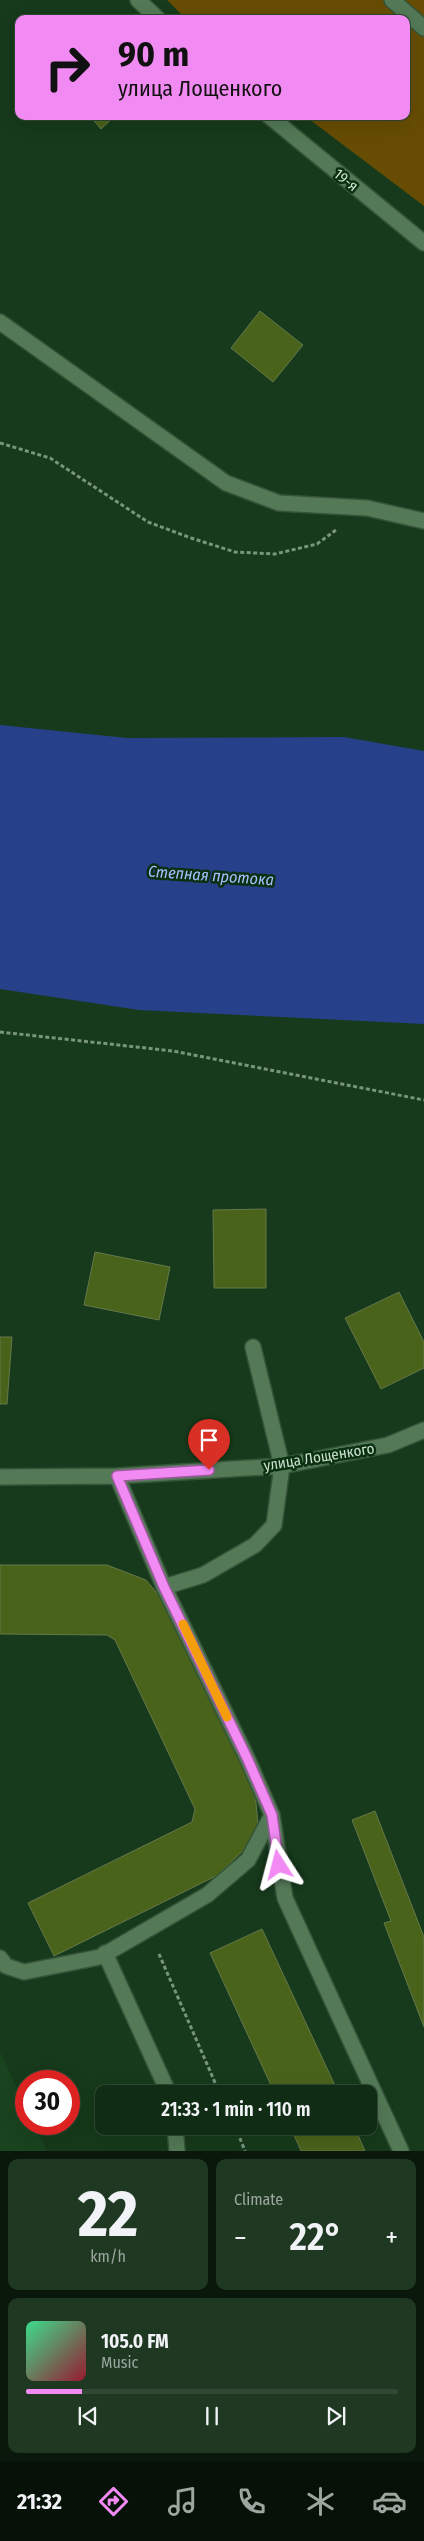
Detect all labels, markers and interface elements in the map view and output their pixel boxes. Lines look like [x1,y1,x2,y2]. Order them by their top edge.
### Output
text: 90 m [118,33,189,75]
icon: right [35,35,100,100]
text: улица Лощенкого [118,75,282,102]
street label: 19-я [330,165,362,195]
water label: Степная протока [147,862,275,889]
pin [188,1419,230,1470]
icon: arrive [195,1426,223,1454]
street label: улица Лощенкого [262,1439,376,1475]
position arrow [252,1838,304,1890]
speed limit sign: 30 [15,2070,80,2135]
text: 21:33 · 1 min · 110 m [161,2098,311,2121]
text: 22 [78,2175,138,2253]
text: Climate [234,2190,283,2209]
text: 22° [290,2214,342,2260]
text: − [234,2221,247,2254]
text: + [385,2221,398,2254]
text: km/h [90,2247,126,2266]
text: 105.0 FM [101,2330,169,2353]
text: Music [101,2353,138,2372]
icon: previous [74,2402,102,2430]
icon: pause [198,2402,226,2430]
icon: next [322,2402,350,2430]
icon: directions [96,2484,131,2519]
icon: music [165,2484,200,2519]
icon: phone [234,2484,269,2519]
icon: climate [303,2484,338,2519]
icon: car [372,2484,407,2519]
text: 21:32 [17,2488,62,2515]

